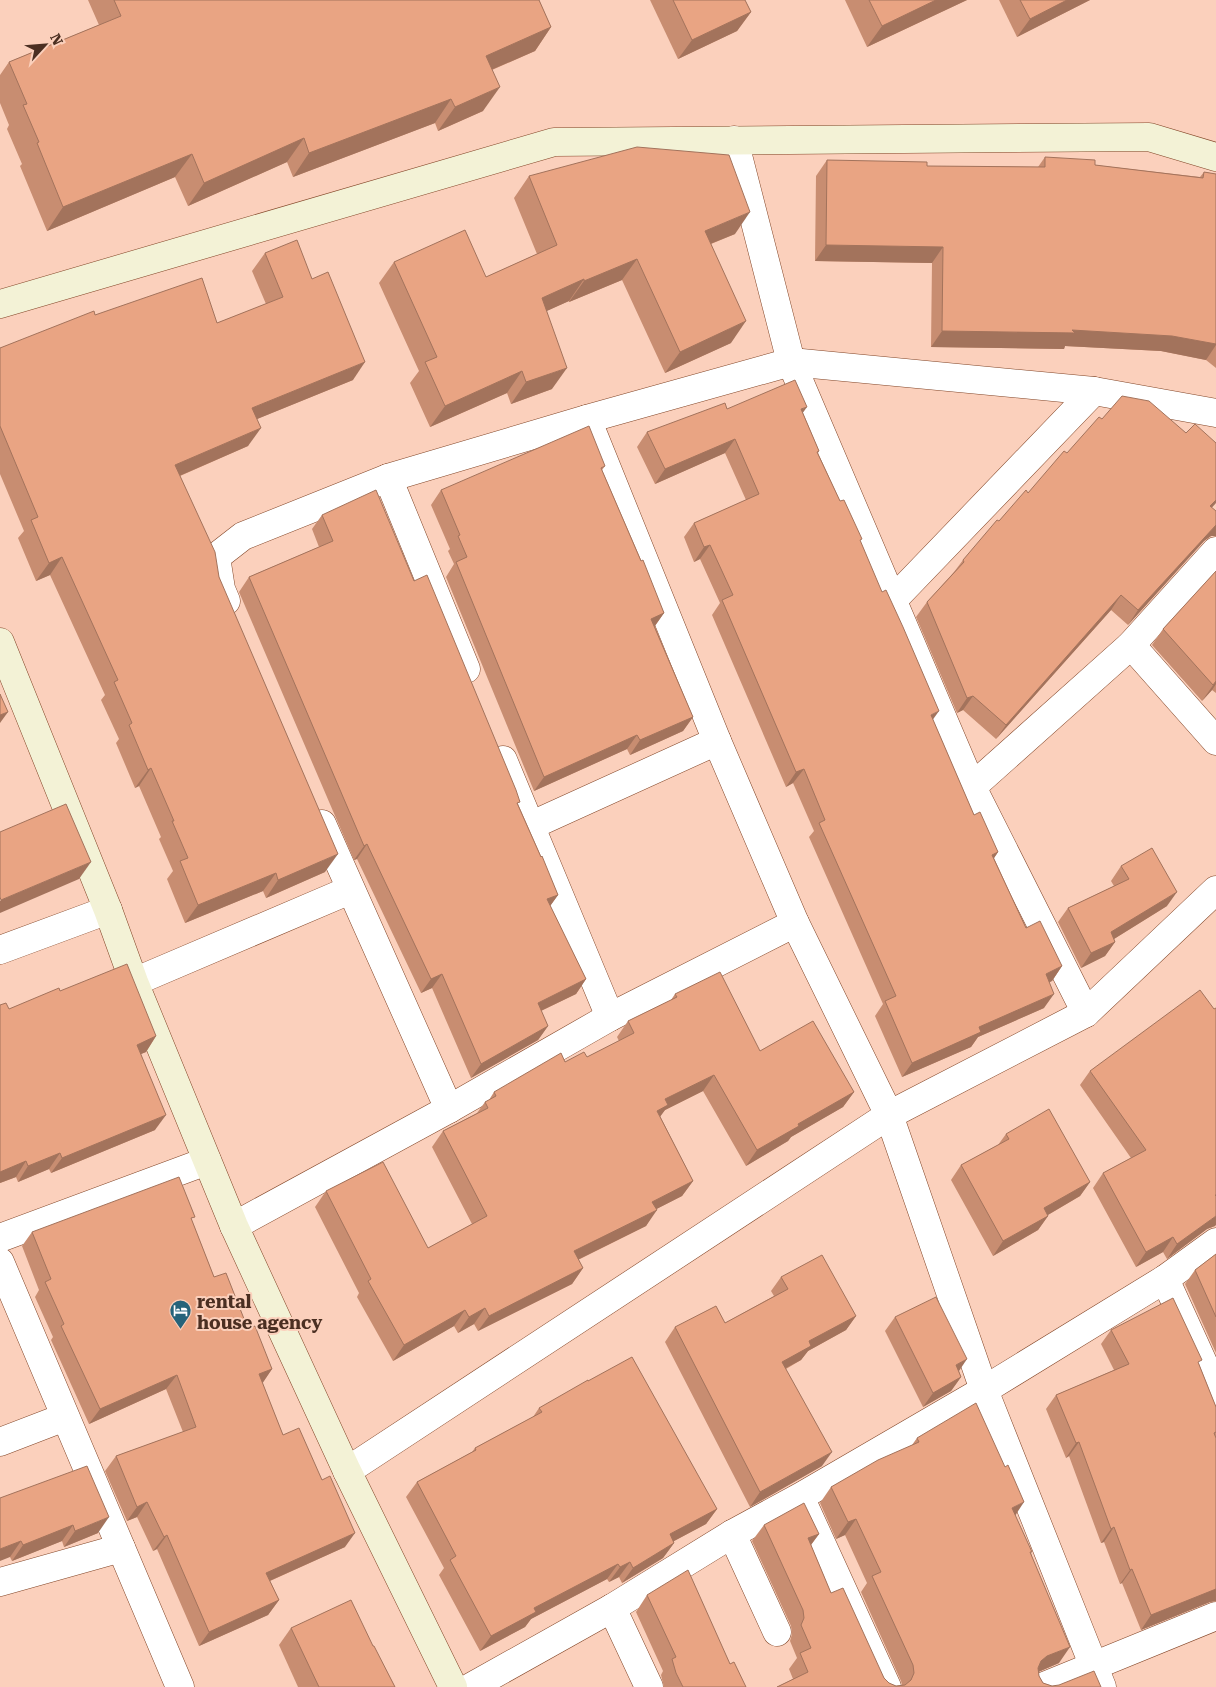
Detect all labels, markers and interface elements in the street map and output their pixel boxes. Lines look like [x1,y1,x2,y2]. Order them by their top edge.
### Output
north arrow [20,20,70,70]
text: N [47,31,66,48]
place label: rental house agency [197,1291,322,1333]
hotel icon: rental house agency [169,1299,193,1330]

